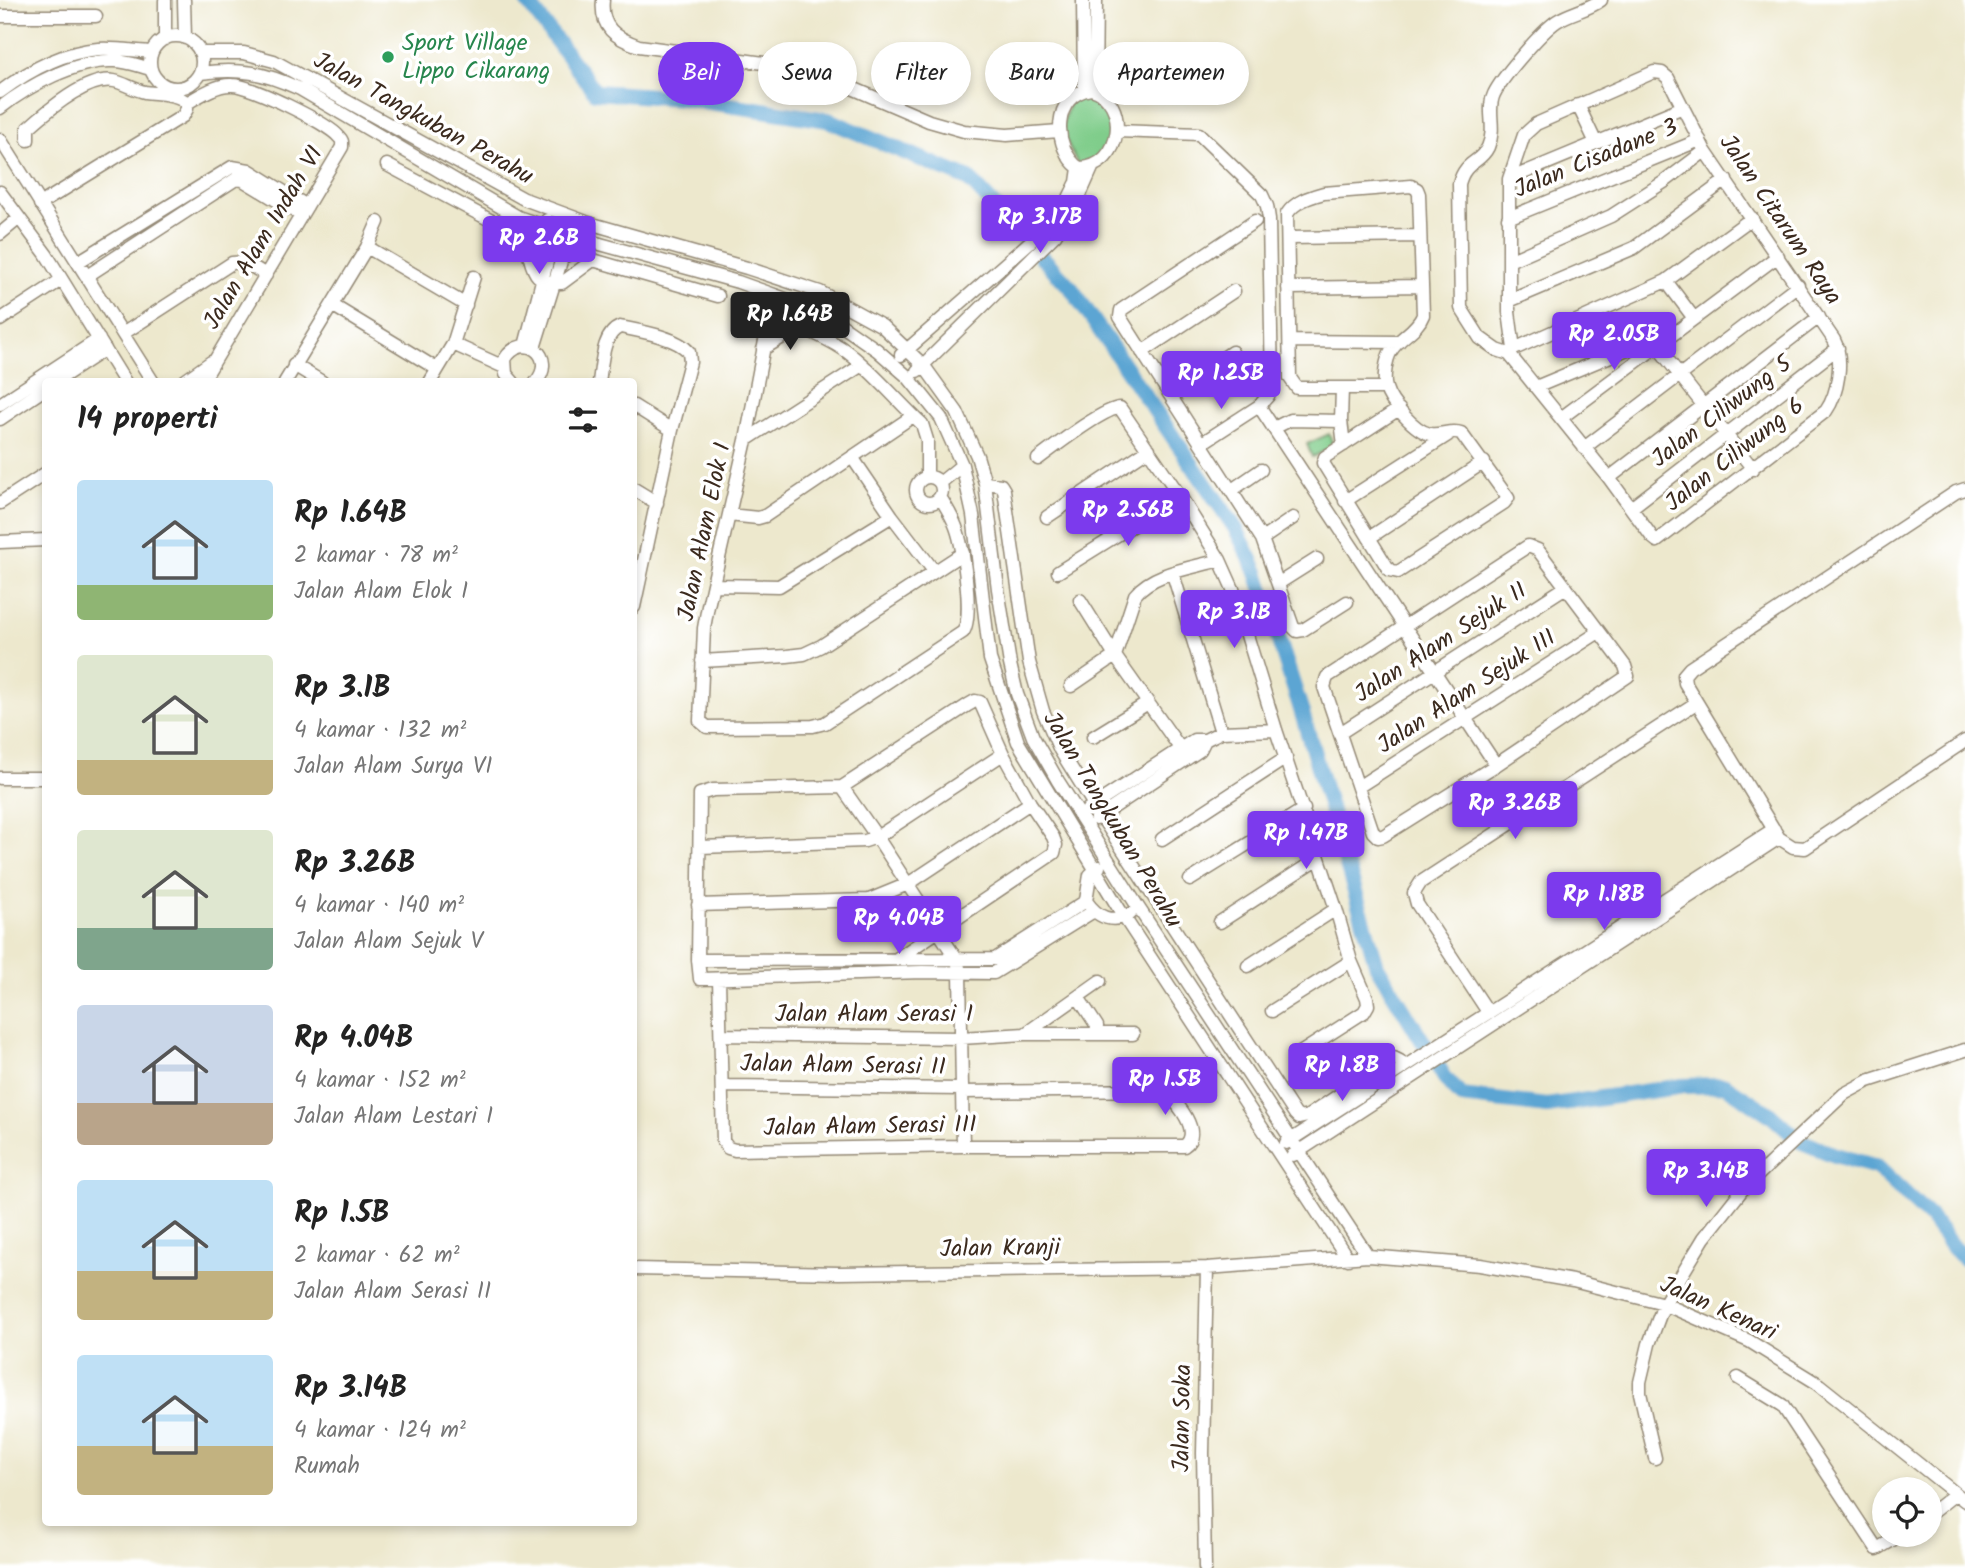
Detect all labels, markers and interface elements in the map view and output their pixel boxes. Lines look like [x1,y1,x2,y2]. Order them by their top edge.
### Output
place label: Sport Village Lippo Cikarang [402,24,550,91]
street label: Jalan Tangkuban Perahu [306,42,541,196]
chip: Beli [658,42,744,105]
chip: Sewa [758,42,857,105]
chip: Filter [871,42,971,105]
chip: Baru [985,42,1079,105]
chip: Apartemen [1093,42,1249,105]
marker: Sport Village Lippo Cikarang [380,49,396,65]
street label: Jalan Cisadane 3 [1508,108,1684,210]
street label: Jalan Citarum Raya [1708,127,1852,313]
street label: Jalan Alam Indah VI [194,139,334,337]
pin: Rp 3.17B [968,196,1112,255]
text: Rp 3.17B [997,200,1083,236]
pin: Rp 2.6B [474,216,604,276]
text: Rp 2.6B [499,221,579,257]
pin: Rp 1.64B [718,292,862,352]
text: Rp 1.64B [747,297,833,333]
pin: Rp 2.05B [1542,312,1686,372]
text: Rp 2.05B [1568,317,1660,353]
street label: Jalan Ciliwung 5 [1643,345,1803,478]
pin: Rp 1.25B [1149,352,1293,411]
text: Rp 1.25B [1178,356,1264,392]
street label: Jalan Ciliwung 6 [1657,388,1813,522]
text: 14 properti [77,396,218,444]
icon: filters [564,401,602,439]
street label: Jalan Alam Elok I [667,439,743,625]
pin: Rp 2.56B [1056,489,1200,548]
text: Rp 1.64B [294,490,407,538]
text: Rp 2.56B [1082,493,1174,529]
icon: home [133,508,217,592]
text: 2 kamar · 78 m² [294,538,458,574]
street label: Jalan Alam Sejuk II [1347,572,1535,714]
text: Jalan Alam Elok I [294,574,468,610]
pin: Rp 3.1B [1169,590,1299,650]
text: Rp 3.1B [1197,595,1271,631]
street label: Jalan Alam Sejuk III [1370,619,1564,765]
text: Rp 3.1B [294,665,391,713]
icon: home [133,683,217,767]
street label: Jalan Tangkuban Perahu [1032,704,1193,936]
text: 4 kamar · 132 m² [294,713,466,749]
text: Jalan Alam Surya VI [294,749,492,785]
pin: Rp 3.26B [1443,782,1587,841]
text: Rp 3.26B [1468,786,1562,822]
pin: Rp 1.47B [1234,812,1378,871]
text: Rp 1.47B [1263,816,1349,852]
text: Rp 3.26B [294,840,416,888]
icon: home [133,858,217,942]
pin: Rp 1.18B [1532,872,1676,932]
text: Rp 1.18B [1563,877,1645,913]
text: 4 kamar · 140 m² [294,888,464,924]
pin: Rp 4.04B [827,897,971,956]
text: Rp 4.04B [853,901,945,937]
text: Jalan Alam Sejuk V [294,924,483,960]
street label: Jalan Alam Serasi I [775,995,973,1034]
text: Rp 4.04B [294,1015,414,1063]
icon: home [133,1033,217,1117]
pin: Rp 1.8B [1277,1044,1407,1103]
street label: Jalan Alam Serasi II [740,1045,946,1087]
text: Rp 1.8B [1304,1048,1380,1084]
pin: Rp 1.5B [1100,1058,1230,1117]
text: Rp 1.5B [1128,1062,1202,1098]
text: 4 kamar · 152 m² [294,1063,466,1099]
text: Jalan Alam Lestari I [294,1099,493,1135]
street label: Jalan Alam Serasi III [763,1106,977,1148]
pin: Rp 3.14B [1634,1150,1778,1209]
text: Rp 3.14B [1663,1154,1749,1190]
text: Rp 1.5B [294,1190,390,1238]
icon: home [133,1208,217,1292]
street label: Jalan Kranji [940,1228,1062,1270]
text: 2 kamar · 62 m² [294,1238,460,1274]
street label: Jalan Kenari [1653,1266,1784,1353]
text: Jalan Alam Serasi II [294,1274,491,1310]
street label: Jalan Soka [1163,1364,1203,1472]
text: Rp 3.14B [294,1365,407,1413]
icon: home [133,1383,217,1467]
text: 4 kamar · 124 m² [294,1413,466,1449]
text: Rumah [294,1449,360,1485]
map controls [1872,1477,1942,1547]
button: locate [1872,1477,1942,1547]

